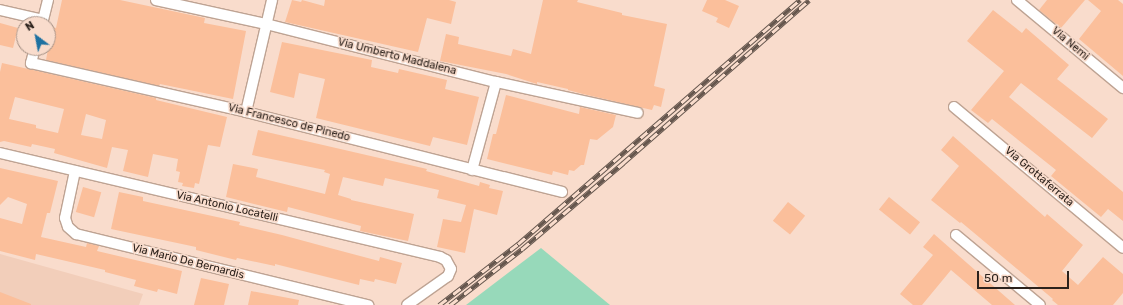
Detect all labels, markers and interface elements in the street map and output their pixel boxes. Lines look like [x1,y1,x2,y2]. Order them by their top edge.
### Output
north arrow [16,16,56,56]
text: N [23,19,37,34]
street label: Via Nemi [1049,25,1091,63]
street label: Via Umberto Maddalena [336,36,458,78]
street label: Via Francesco de Pinedo [227,101,351,145]
street label: Via Grottaferrata [1002,144,1076,210]
street label: Via Antonio Locatelli [175,189,279,225]
street label: Via Mario De Bernardis [131,242,245,282]
scale bar [979,263,1071,289]
text: 50 m [984,271,1012,285]

